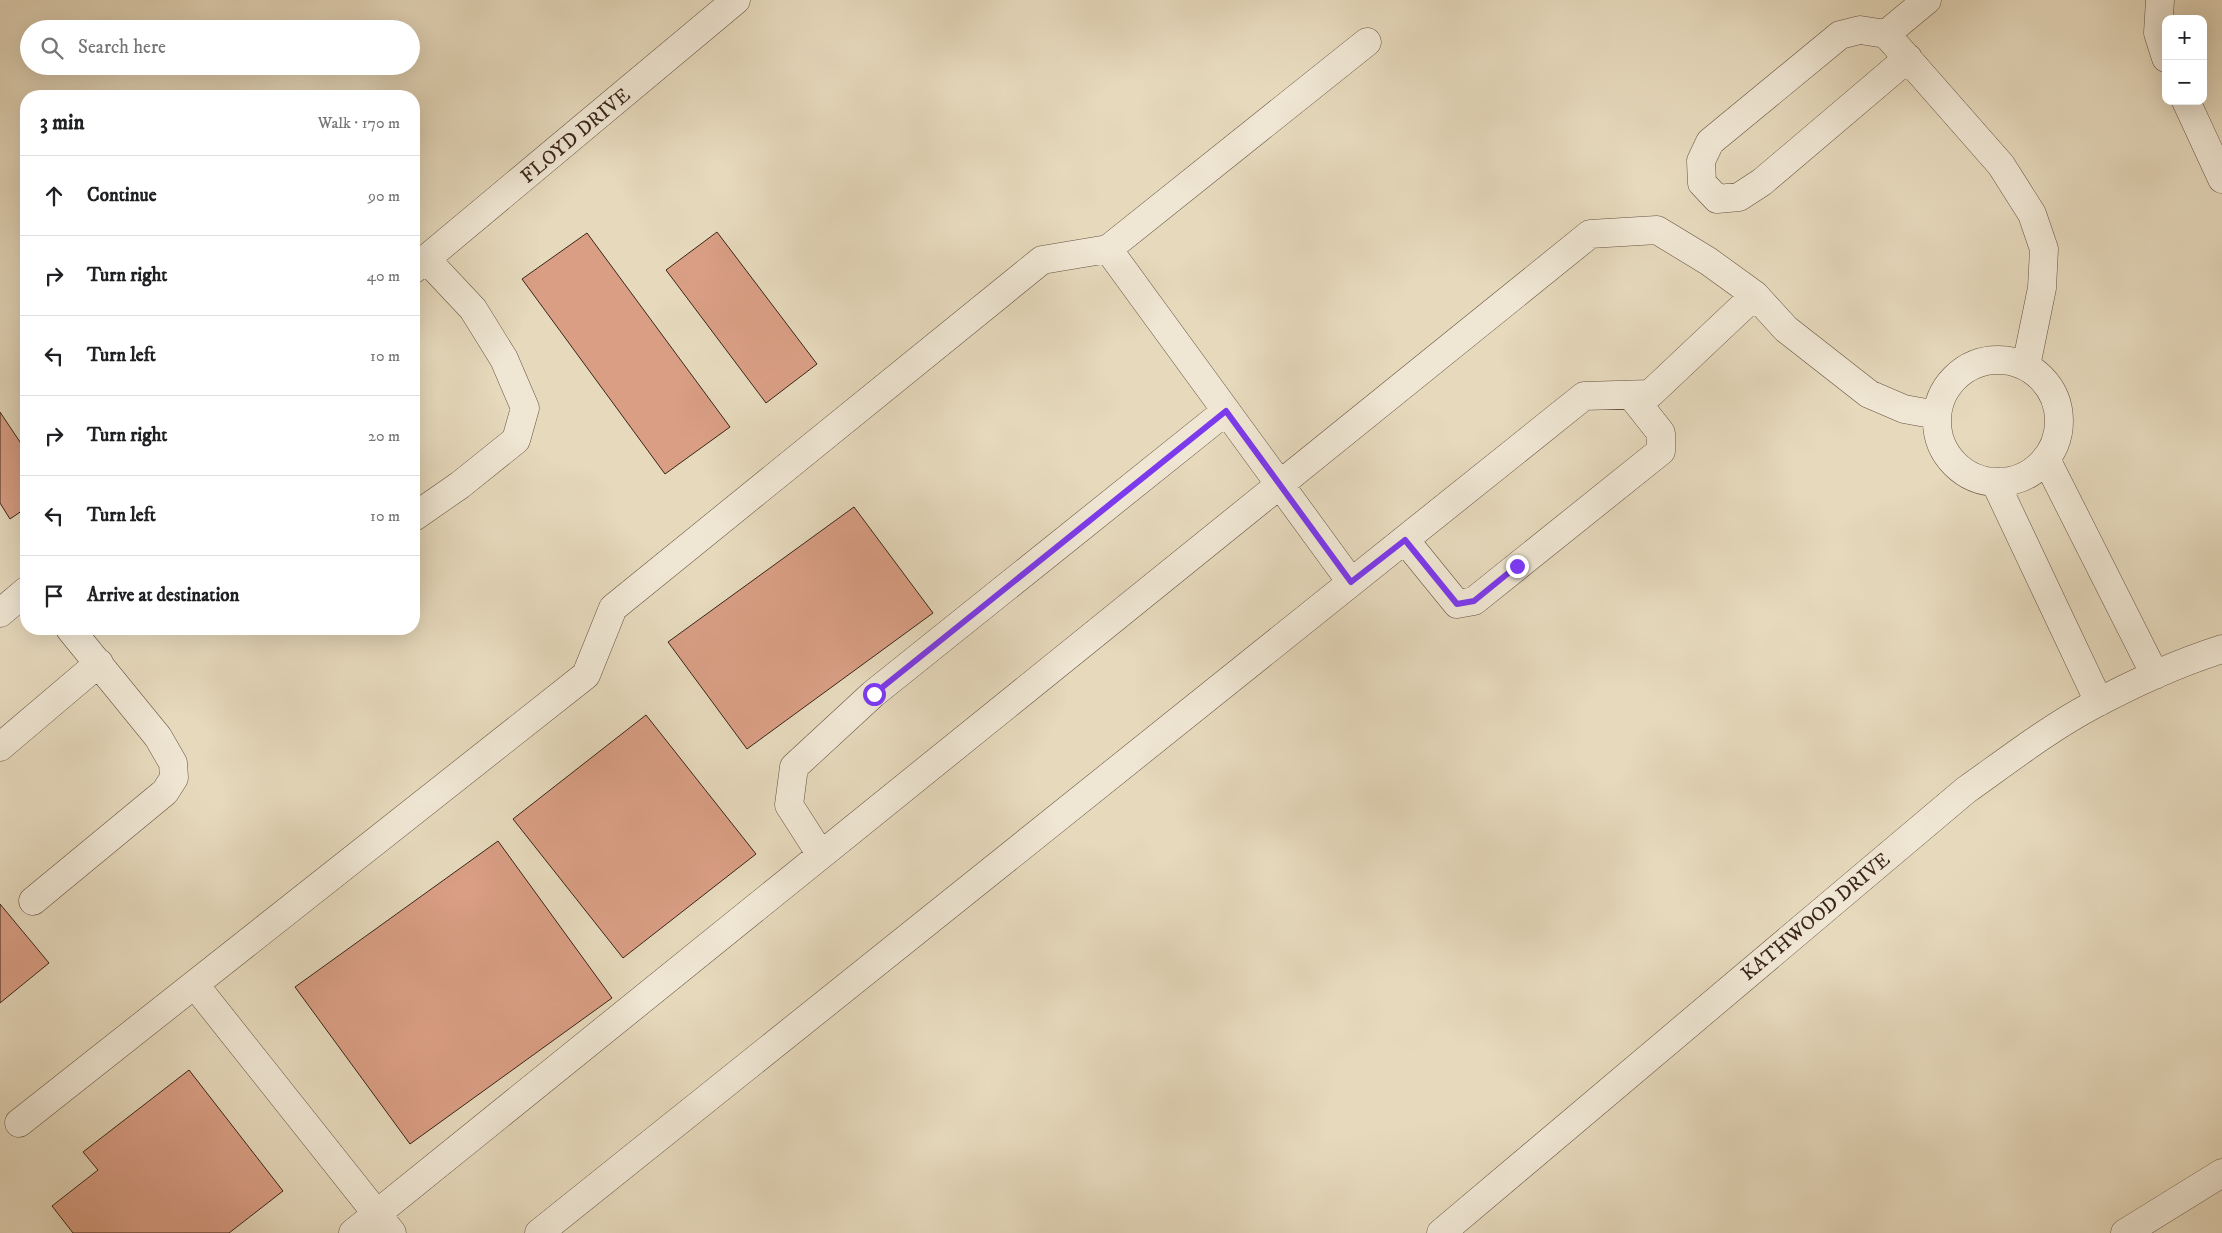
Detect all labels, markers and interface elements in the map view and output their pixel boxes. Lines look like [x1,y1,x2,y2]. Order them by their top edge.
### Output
map controls [2162,15,2207,105]
button: + [2162,15,2207,60]
search box [20,20,420,75]
icon: search [38,34,66,62]
text: Search here [78,36,166,59]
button: − [2162,60,2207,105]
street label: FLOYD DRIVE [516,83,636,189]
text: 3 min [40,110,85,136]
text: Walk · 170 m [318,113,400,133]
icon: ahead [40,182,68,210]
text: Continue [87,184,157,207]
text: 90 m [368,186,400,206]
icon: right [40,262,68,290]
text: Turn right [87,264,167,287]
text: 40 m [367,266,400,286]
icon: left [40,342,68,370]
text: Turn left [87,344,156,367]
text: 10 m [370,346,400,366]
icon: right [40,422,68,450]
text: Turn right [87,424,167,447]
text: 20 m [368,426,400,446]
icon: left [40,502,68,530]
text: Turn left [87,504,156,527]
text: 10 m [370,506,400,526]
route end [1506,555,1529,578]
icon: arrive [40,582,68,610]
text: Arrive at destination [87,584,239,607]
route start [863,683,886,706]
street label: KATHWOOD DRIVE [1736,848,1895,987]

